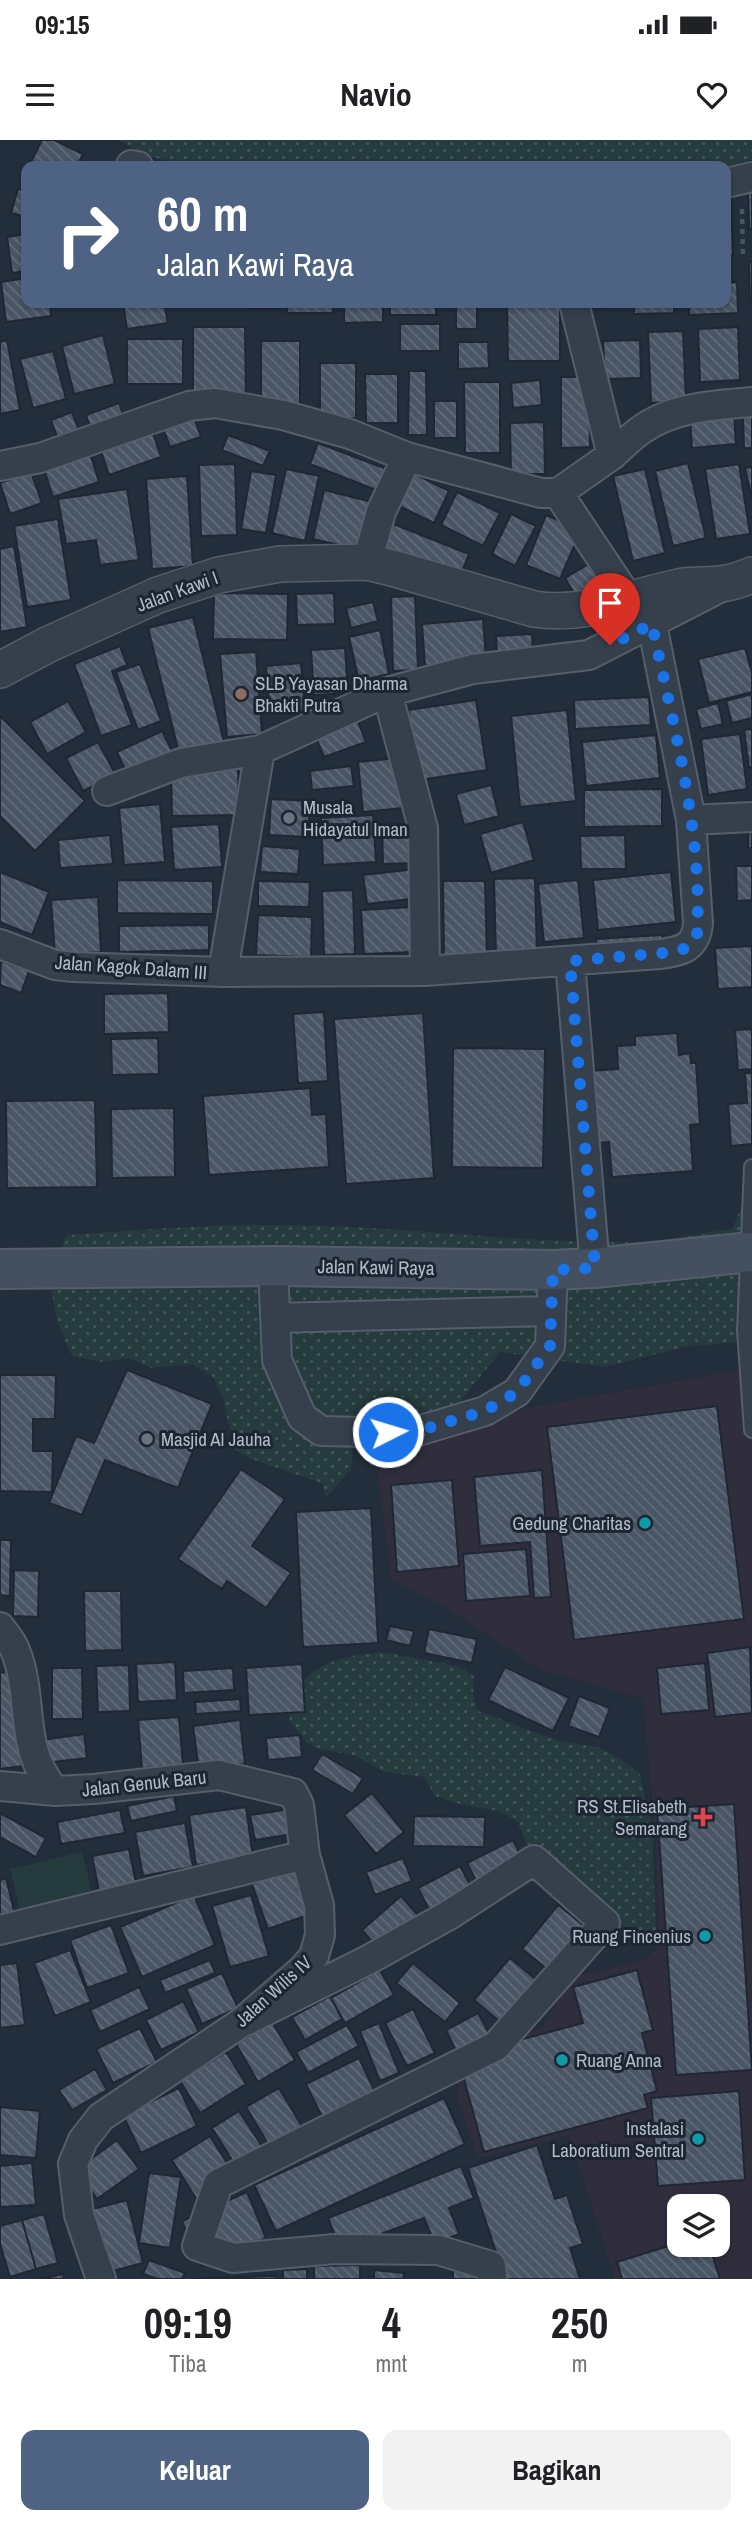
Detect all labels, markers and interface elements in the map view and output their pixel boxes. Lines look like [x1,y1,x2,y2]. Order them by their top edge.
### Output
text: 09:15 [35,7,90,42]
text: Navio [340,73,412,116]
icon: menu [21,76,59,114]
icon: heart [693,76,731,114]
text: 60 m [157,180,249,246]
icon: right [42,189,133,280]
text: Jalan Kawi Raya [157,243,354,286]
street label: Jalan Kawi I [133,564,221,618]
pin [580,573,640,645]
icon: arrive [591,584,629,622]
place label: SLB Yayasan Dharma Bhakti Putra [255,670,408,718]
marker: SLB Yayasan Dharma Bhakti Putra [233,686,249,702]
place label: Musala Hidayatul Iman [303,794,408,842]
marker: Musala Hidayatul Iman [281,810,297,826]
street label: Jalan Kagok Dalam III [54,949,208,985]
street label: Jalan Kawi Raya [317,1253,435,1281]
position arrow [351,1395,425,1469]
place label: Masjid Al Jauha [161,1426,271,1452]
marker: Masjid Al Jauha [139,1431,155,1447]
place label: Gedung Charitas [512,1510,631,1536]
marker: Gedung Charitas [637,1515,653,1531]
street label: Jalan Genuk Baru [81,1764,207,1802]
place label: RS St.Elisabeth Semarang [577,1793,687,1841]
marker: RS St.Elisabeth Semarang [693,1807,713,1827]
place label: Ruang Fincenius [572,1923,691,1949]
marker: Ruang Fincenius [697,1928,713,1944]
street label: Jalan Wilis IV [229,1949,318,2033]
place label: Ruang Anna [576,2047,662,2073]
marker: Ruang Anna [554,2052,570,2068]
place label: Instalasi Laboratium Sentral [551,2115,684,2163]
marker: Instalasi Laboratium Sentral [690,2131,706,2147]
map controls [667,2194,730,2257]
button: layers [667,2194,730,2257]
text: 09:19 [144,2295,232,2351]
text: 4 [382,2295,401,2351]
text: 250 [551,2295,608,2351]
text: Tiba [169,2348,206,2379]
text: mnt [376,2348,407,2379]
text: m [572,2348,587,2379]
button: Keluar [21,2430,369,2510]
button: Bagikan [383,2430,731,2510]

